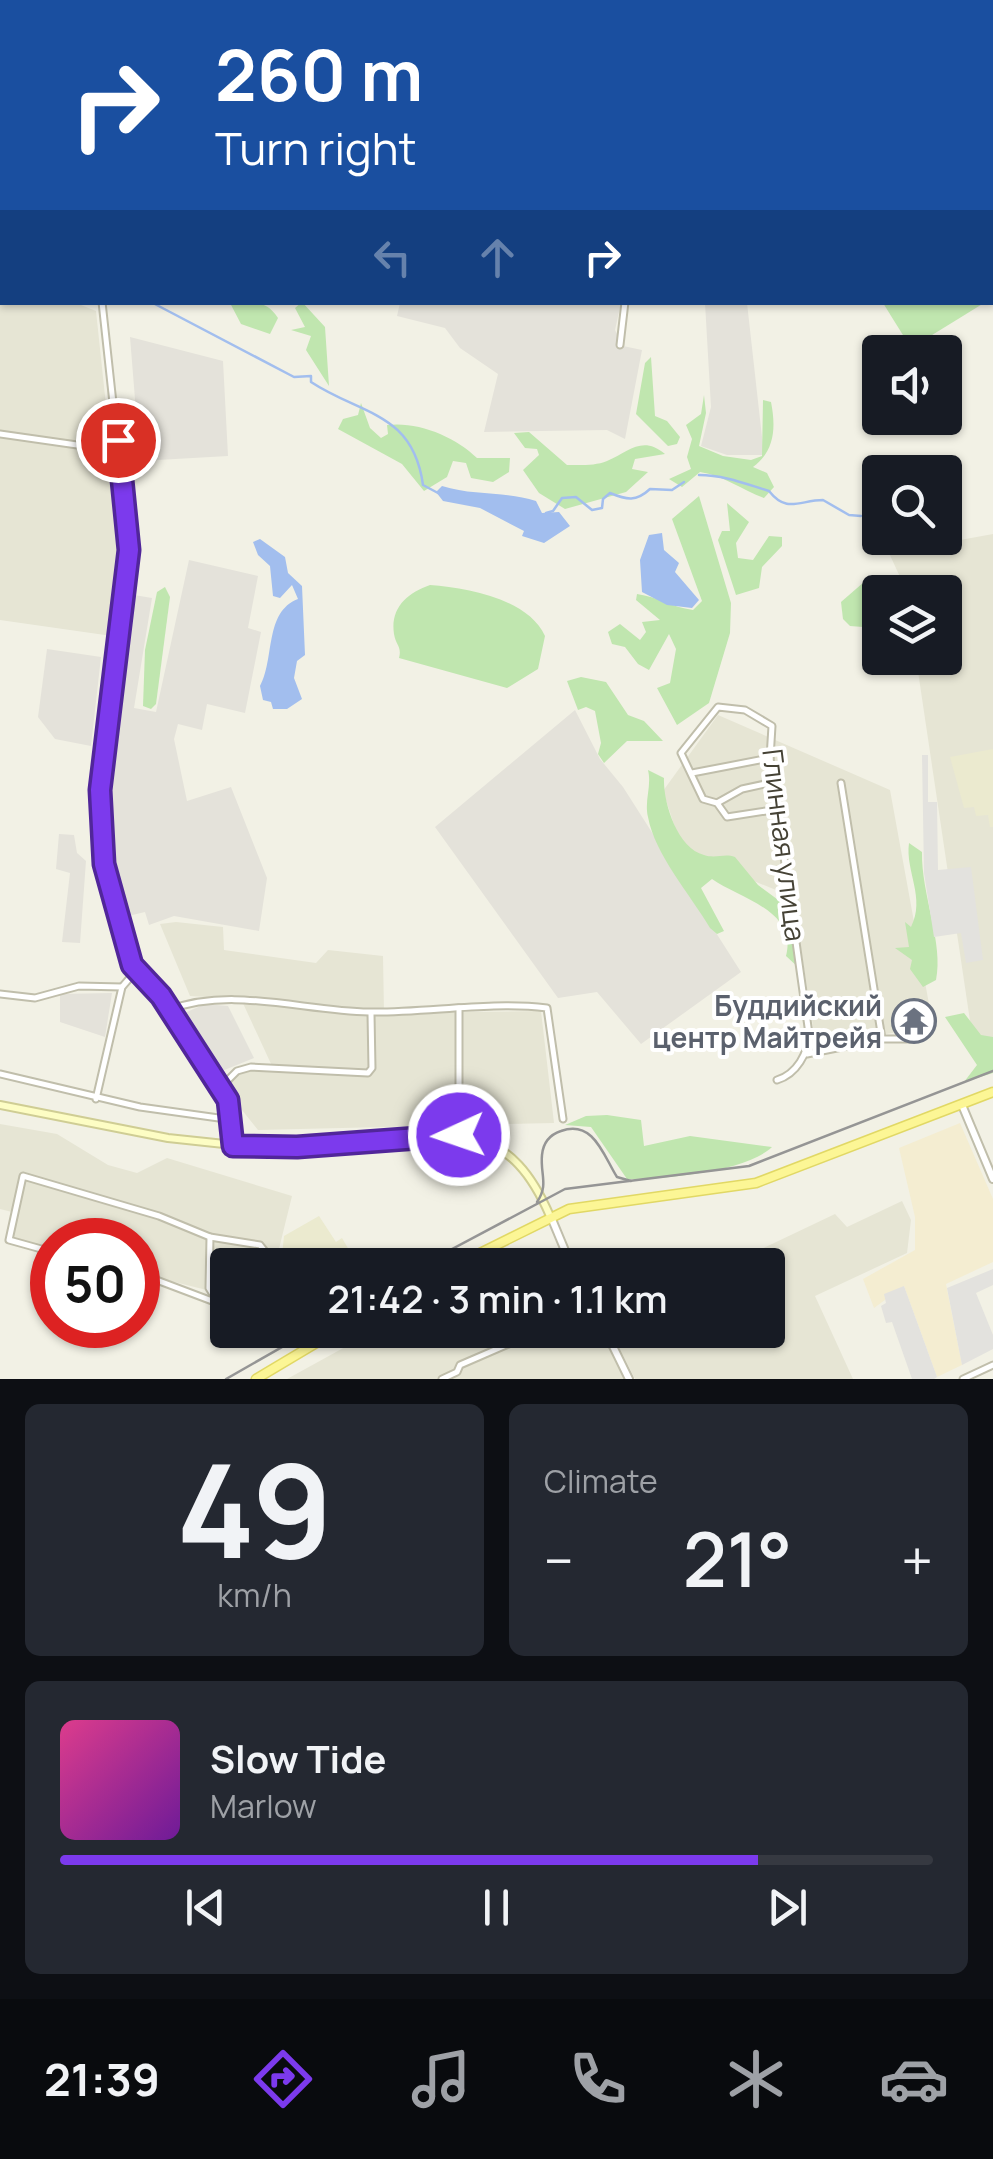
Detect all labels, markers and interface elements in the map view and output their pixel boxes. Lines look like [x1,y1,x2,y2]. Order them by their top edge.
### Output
text: 260 m [215,26,423,122]
icon: right [50,40,180,170]
text: Turn right [215,117,416,179]
icon: left [365,230,420,285]
icon: ahead [470,230,525,285]
icon: right [575,230,630,285]
map controls [862,335,962,675]
button: sound [862,335,962,435]
pin [76,398,161,483]
icon: arrive [91,413,146,468]
button: search [862,455,962,555]
button: layers [862,575,962,675]
street label: Глинная улица [754,747,816,943]
place label: Буддийский центр Майтрейя [652,986,882,1056]
temple icon: Буддийский центр Майтрейя [891,998,937,1044]
position arrow [407,1083,511,1187]
speed limit sign: 50 [30,1218,160,1348]
text: 21:42 · 3 min · 1.1 km [328,1272,667,1324]
text: 49 [176,1419,333,1597]
text: Climate [544,1459,658,1503]
text: 21° [683,1507,792,1610]
text: − [544,1522,574,1598]
text: + [901,1522,933,1598]
text: km/h [217,1573,292,1617]
text: Slow Tide [210,1732,387,1784]
text: Marlow [210,1784,317,1828]
icon: previous [178,1880,233,1935]
icon: pause [469,1880,524,1935]
icon: next [760,1880,815,1935]
icon: directions [248,2044,318,2114]
icon: music [406,2044,476,2114]
icon: phone [563,2044,633,2114]
icon: climate [721,2044,791,2114]
icon: car [879,2044,949,2114]
text: 21:39 [44,2048,160,2110]

